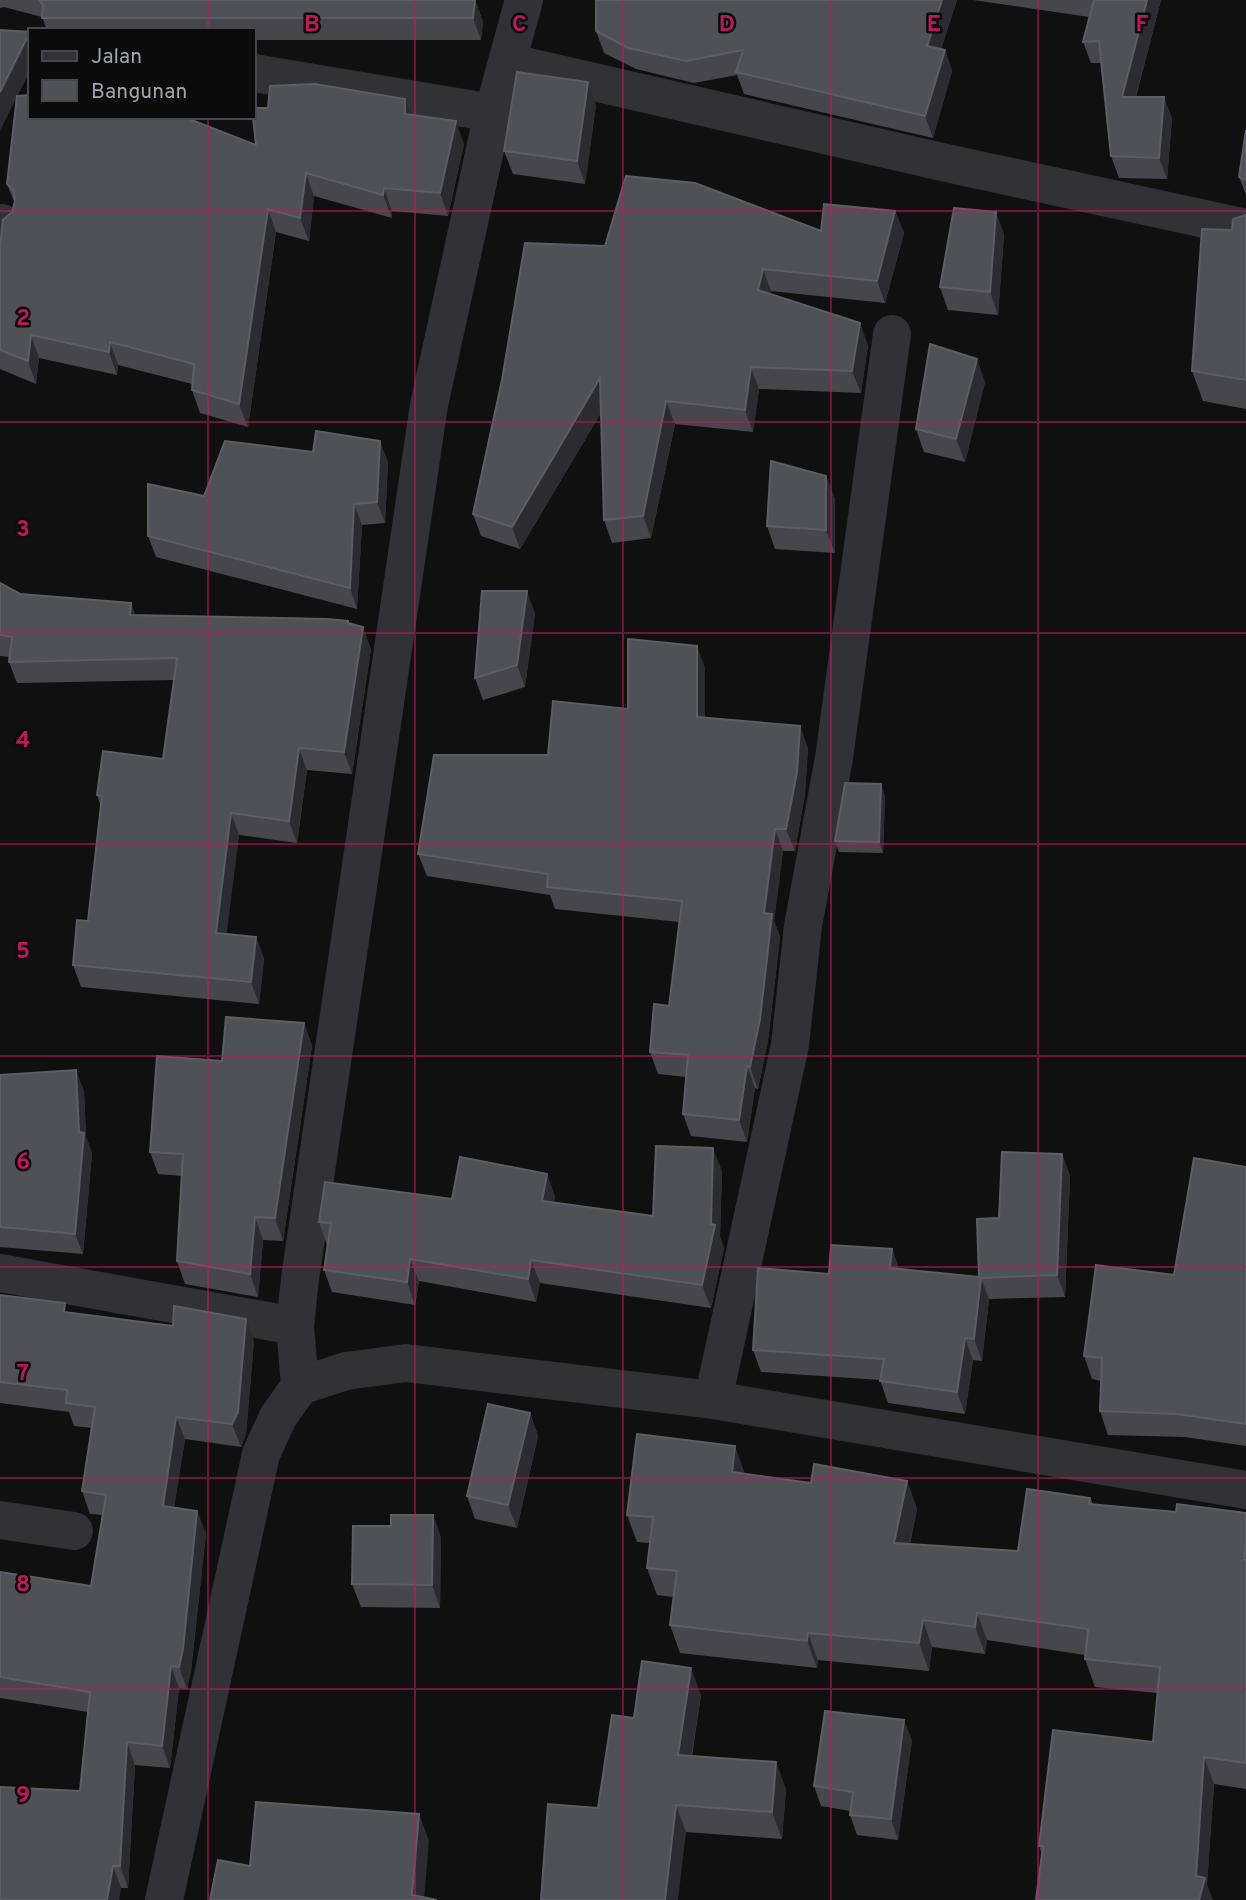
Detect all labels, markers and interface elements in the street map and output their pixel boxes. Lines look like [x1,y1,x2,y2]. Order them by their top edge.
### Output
text: B [304,11,320,40]
text: C [512,11,526,40]
text: D [719,11,735,40]
text: E [927,11,941,40]
text: F [1135,11,1149,40]
legend [28,28,256,119]
text: Jalan [91,44,142,71]
text: Bangunan [91,79,187,106]
text: 2 [16,305,30,334]
text: 3 [16,516,30,545]
text: 4 [16,727,30,756]
text: 5 [16,938,30,967]
text: 6 [16,1149,30,1178]
text: 7 [17,1360,29,1389]
text: 8 [16,1571,30,1600]
text: 9 [16,1782,30,1811]

